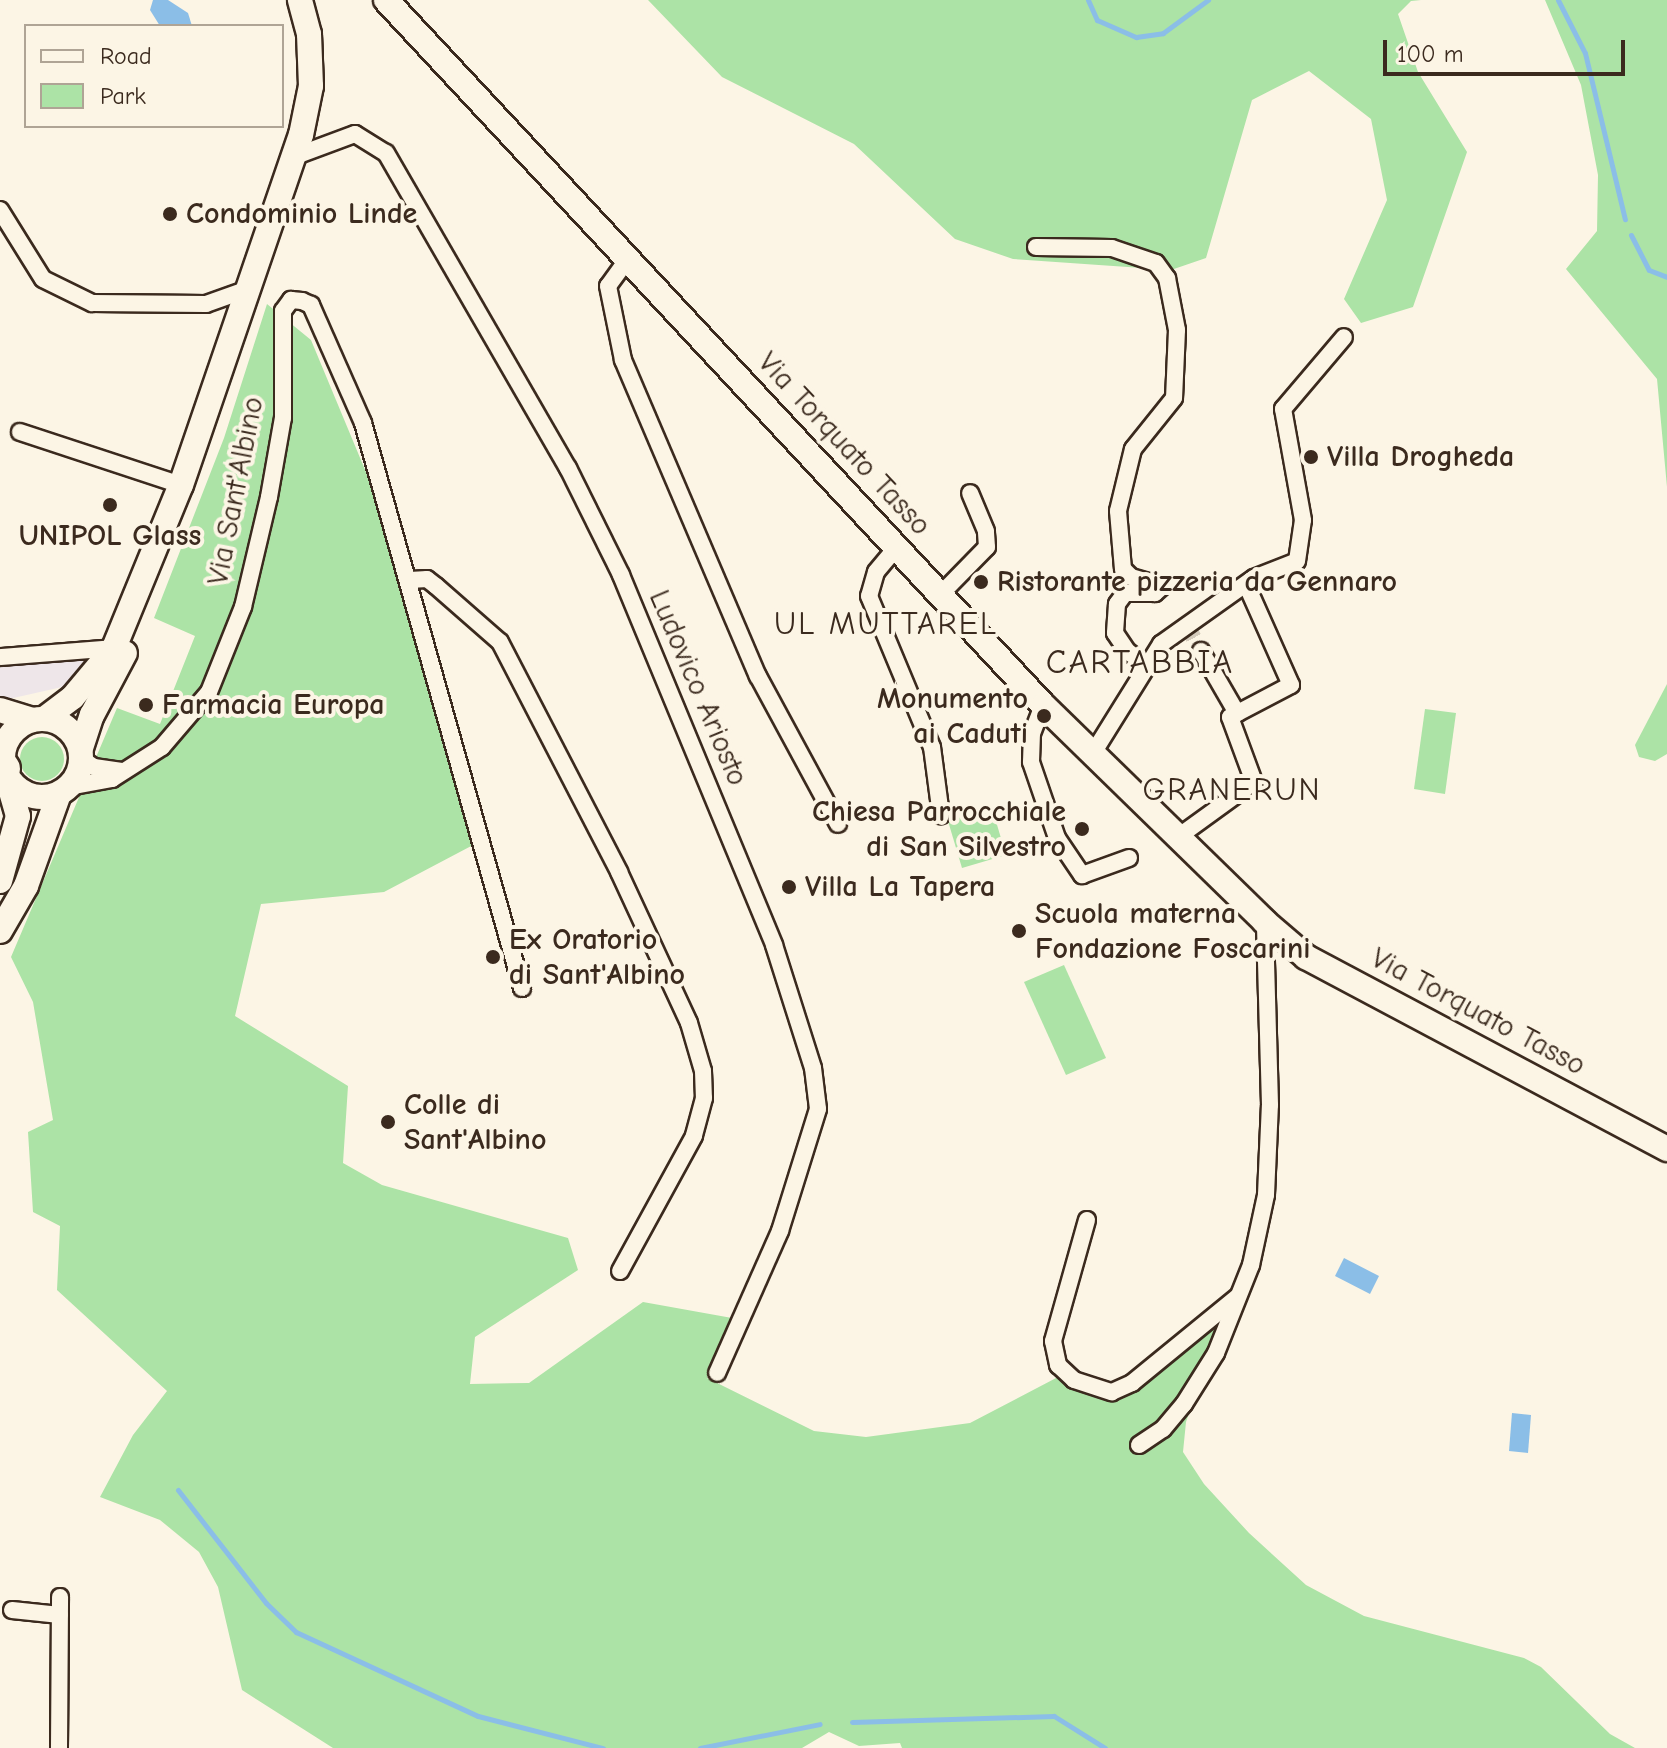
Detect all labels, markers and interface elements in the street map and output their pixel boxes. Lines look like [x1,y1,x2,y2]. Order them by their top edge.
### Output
legend [24,24,284,128]
scale bar [1387,24,1629,74]
text: 100 m [1397,40,1464,68]
text: Road [100,42,152,70]
text: Park [100,82,146,110]
place label: Condominio Linde [186,196,417,232]
marker: Condominio Linde [161,205,179,223]
street label: Via Torquato Tasso [750,345,938,543]
street label: Via Sant'Albino [200,394,272,588]
place label: Villa Drogheda [1327,439,1514,475]
marker: Villa Drogheda [1302,448,1320,466]
marker: UNIPOL Glass [101,496,119,514]
place label: UNIPOL Glass [19,518,201,554]
place label: Ristorante pizzeria da Gennaro [997,564,1397,600]
marker: Ristorante pizzeria da Gennaro [972,573,990,591]
street label: Ludovico Ariosto [641,585,755,791]
district label: UL MUTTAREL [774,605,998,643]
district label: CARTABBIA [1046,643,1234,683]
place label: Monumento ai Caduti [877,681,1028,752]
place label: Farmacia Europa [162,687,385,723]
marker: Farmacia Europa [137,696,155,714]
marker: Monumento ai Caduti [1035,707,1053,725]
district label: GRANERUN [1142,771,1322,809]
place label: Chiesa Parrocchiale di San Silvestro [812,794,1066,864]
marker: Chiesa Parrocchiale di San Silvestro [1073,820,1091,838]
place label: Villa La Tapera [805,869,995,905]
marker: Villa La Tapera [780,878,798,896]
place label: Scuola materna Fondazione Foscarini [1035,896,1310,966]
place label: Ex Oratorio di Sant'Albino [509,922,685,992]
marker: Scuola materna Fondazione Foscarini [1010,922,1028,940]
street label: Via Torquato Tasso [1365,940,1591,1084]
marker: Ex Oratorio di Sant'Albino [484,948,502,966]
place label: Colle di Sant'Albino [404,1087,546,1158]
marker: Colle di Sant'Albino [379,1113,397,1131]

